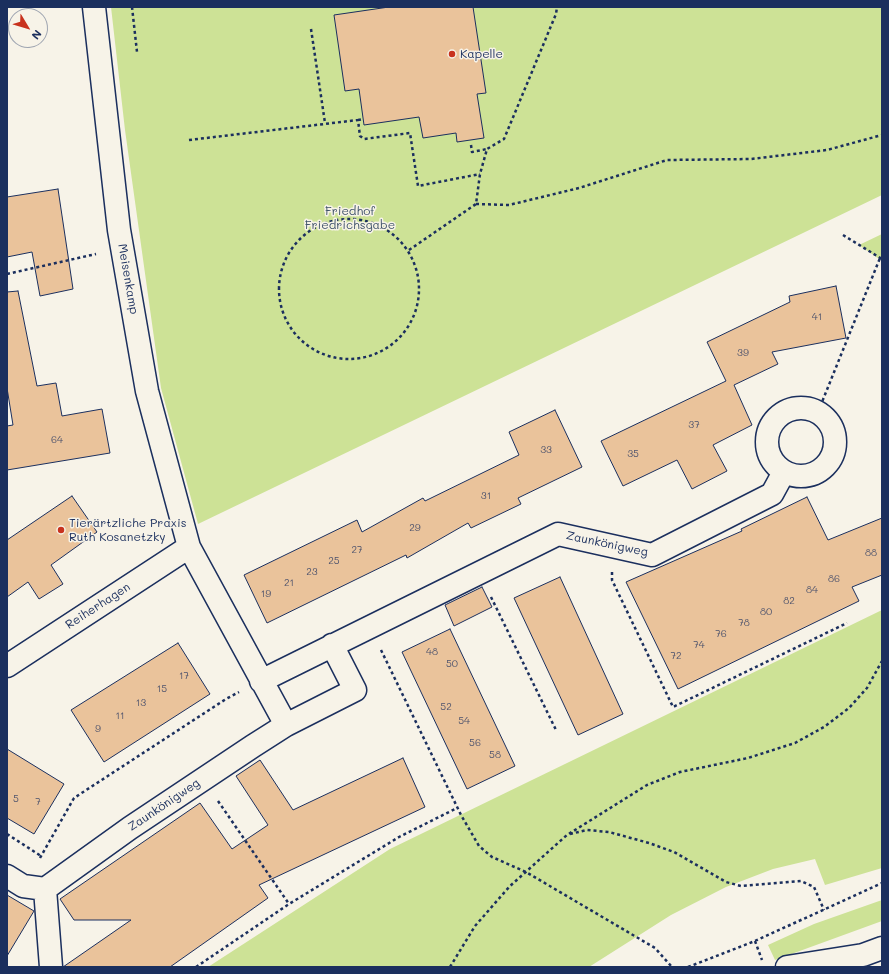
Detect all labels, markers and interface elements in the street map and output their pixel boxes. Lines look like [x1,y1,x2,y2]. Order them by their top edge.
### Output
north arrow [8,8,48,48]
text: N [29,27,46,43]
place label: Kapelle [460,47,503,61]
marker: Kapelle [447,49,457,59]
park label: Friedhof Friedrichsgabe [305,204,395,232]
street label: Meisenkamp [115,243,141,315]
house number: 41 [812,311,822,323]
house number: 39 [737,347,749,359]
house number: 37 [688,419,700,431]
house number: 64 [51,434,63,446]
house number: 33 [540,444,552,456]
house number: 35 [627,448,639,460]
house number: 31 [481,490,491,502]
place label: Tierärtzliche Praxis Ruth Kosanetzky [69,516,186,544]
house number: 29 [409,522,421,534]
marker: Tierärtzliche Praxis Ruth Kosanetzky [56,525,66,535]
street label: Zaunkönigweg [565,528,649,560]
house number: 27 [351,544,363,556]
house number: 88 [865,547,877,559]
house number: 25 [328,555,340,567]
house number: 23 [306,566,318,578]
house number: 86 [828,573,840,585]
house number: 21 [284,577,294,589]
street label: Reiherhagen [63,580,133,632]
house number: 84 [806,584,818,596]
house number: 19 [261,588,271,600]
house number: 82 [783,595,795,607]
house number: 80 [760,606,772,618]
house number: 78 [738,617,750,629]
house number: 76 [715,628,727,640]
house number: 74 [693,639,705,651]
house number: 48 [426,646,438,658]
house number: 72 [670,650,682,662]
house number: 50 [446,658,458,670]
house number: 17 [179,670,189,682]
house number: 15 [157,683,167,695]
house number: 13 [136,697,146,709]
house number: 52 [440,701,452,713]
house number: 11 [116,710,124,722]
house number: 54 [458,715,470,727]
house number: 9 [95,723,101,735]
house number: 56 [469,737,481,749]
house number: 58 [489,749,501,761]
street label: Zaunkönigweg [125,776,203,834]
house number: 5 [13,793,19,805]
house number: 7 [35,796,41,808]

